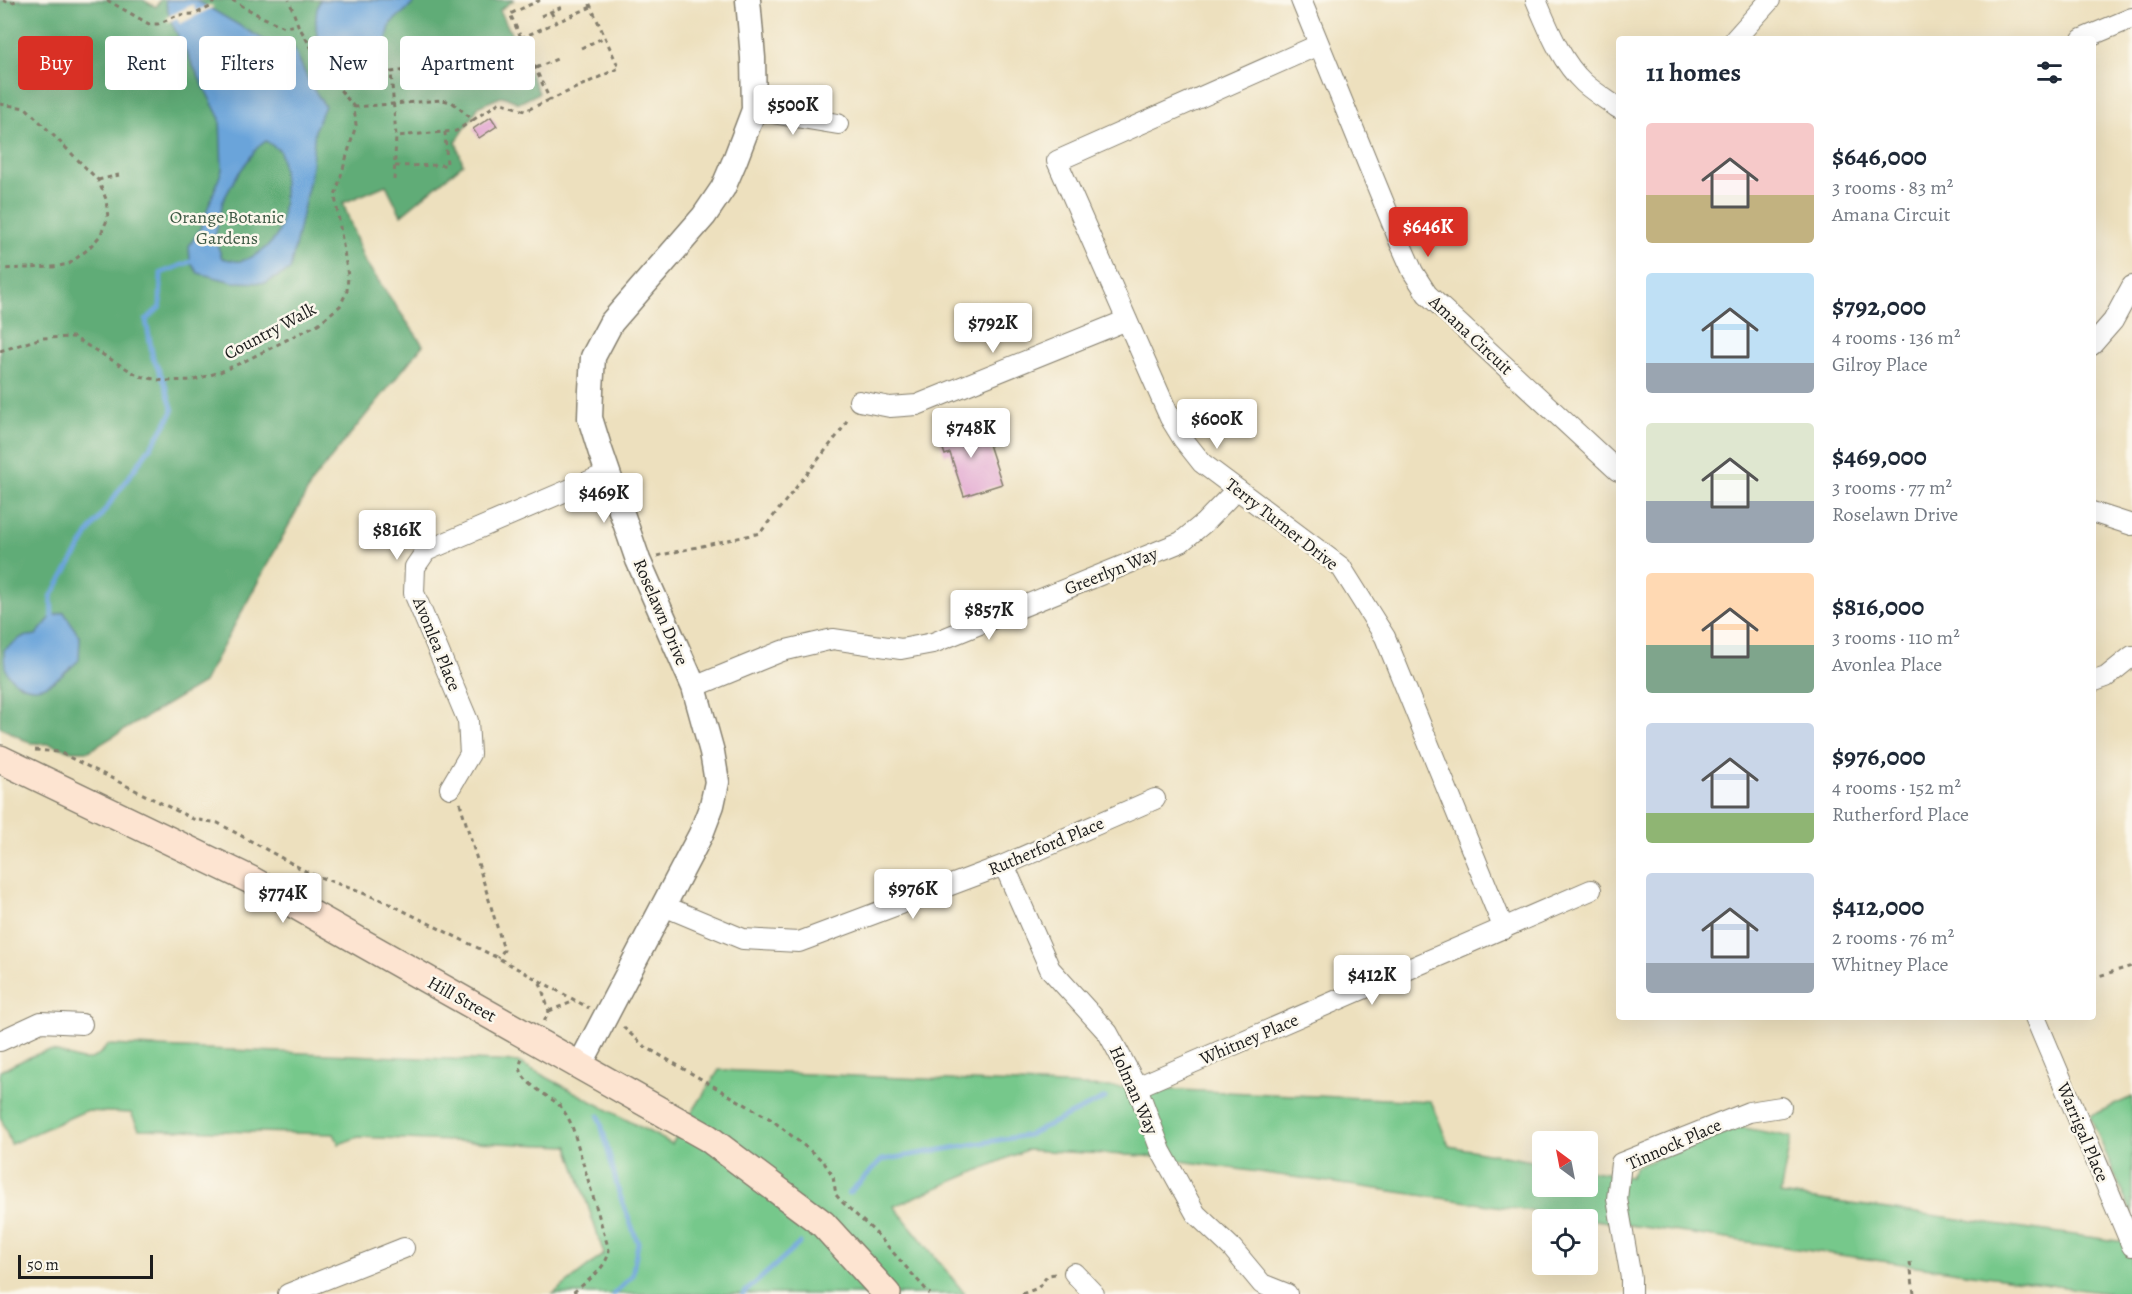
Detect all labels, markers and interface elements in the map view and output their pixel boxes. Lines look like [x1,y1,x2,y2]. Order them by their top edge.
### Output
chip: Buy [18,36,93,90]
chip: Rent [105,36,187,90]
chip: Filters [199,36,296,90]
chip: New [308,36,388,90]
chip: Apartment [400,36,535,90]
text: 11 homes [1646,55,1741,90]
icon: filters [2033,56,2066,89]
pin: $500K [751,85,835,136]
text: $500K [767,91,819,118]
text: $646,000 [1832,139,1927,174]
icon: home [1694,147,1766,219]
text: 3 rooms · 83 m² [1832,174,1953,201]
text: Amana Circuit [1832,201,1950,228]
park label: Orange Botanic Gardens [170,205,284,250]
pin: $646K [1386,207,1470,258]
text: $646K [1403,213,1453,240]
street label: Amana Circuit [1423,289,1518,380]
text: $792,000 [1832,289,1926,324]
street label: Country Walk [220,297,320,365]
icon: home [1694,297,1766,369]
pin: $792K [951,303,1035,354]
text: $792K [968,309,1018,336]
text: 4 rooms · 136 m² [1832,324,1961,351]
text: Gilroy Place [1832,351,1928,378]
pin: $600K [1175,399,1259,450]
text: $600K [1191,405,1243,432]
pin: $748K [929,408,1013,459]
text: $748K [946,414,996,441]
text: $469,000 [1832,439,1927,474]
icon: home [1694,447,1766,519]
street label: Terry Turner Drive [1221,472,1343,576]
pin: $469K [562,473,646,524]
text: 3 rooms · 77 m² [1832,474,1952,501]
text: $469K [579,479,629,506]
text: Roselawn Drive [1832,501,1958,528]
pin: $816K [355,510,439,561]
text: $816K [373,516,421,543]
street label: Greerlyn Way [1061,541,1162,601]
street label: Roselawn Drive [628,555,694,669]
text: $816,000 [1832,589,1924,624]
pin: $857K [947,590,1031,641]
street label: Avonlea Place [407,593,467,694]
text: $857K [964,596,1014,623]
icon: home [1694,597,1766,669]
text: 3 rooms · 110 m² [1832,624,1960,651]
text: Avonlea Place [1832,651,1942,678]
text: $976,000 [1832,739,1926,774]
icon: home [1694,747,1766,819]
text: 4 rooms · 152 m² [1832,774,1961,801]
text: Rutherford Place [1832,801,1969,828]
street label: Rutherford Place [985,811,1107,881]
pin: $976K [871,869,955,920]
pin: $774K [241,873,325,924]
text: $976K [888,875,938,902]
text: $774K [259,879,307,906]
text: $412,000 [1832,889,1924,924]
icon: home [1694,897,1766,969]
text: 2 rooms · 76 m² [1832,924,1954,951]
text: Whitney Place [1832,951,1949,978]
pin: $412K [1330,955,1414,1006]
text: $412K [1348,961,1396,988]
street label: Hill Street [423,970,501,1028]
street label: Whitney Place [1195,1007,1302,1071]
street label: Holman Way [1104,1042,1165,1139]
street label: Warrigal Place [2051,1078,2115,1185]
street label: Tinnock Place [1623,1112,1725,1176]
north arrow [1532,1131,1598,1197]
map controls [1532,1131,1598,1275]
button: locate [1532,1209,1598,1275]
scale bar [18,1252,153,1280]
text: 50 m [27,1254,59,1276]

